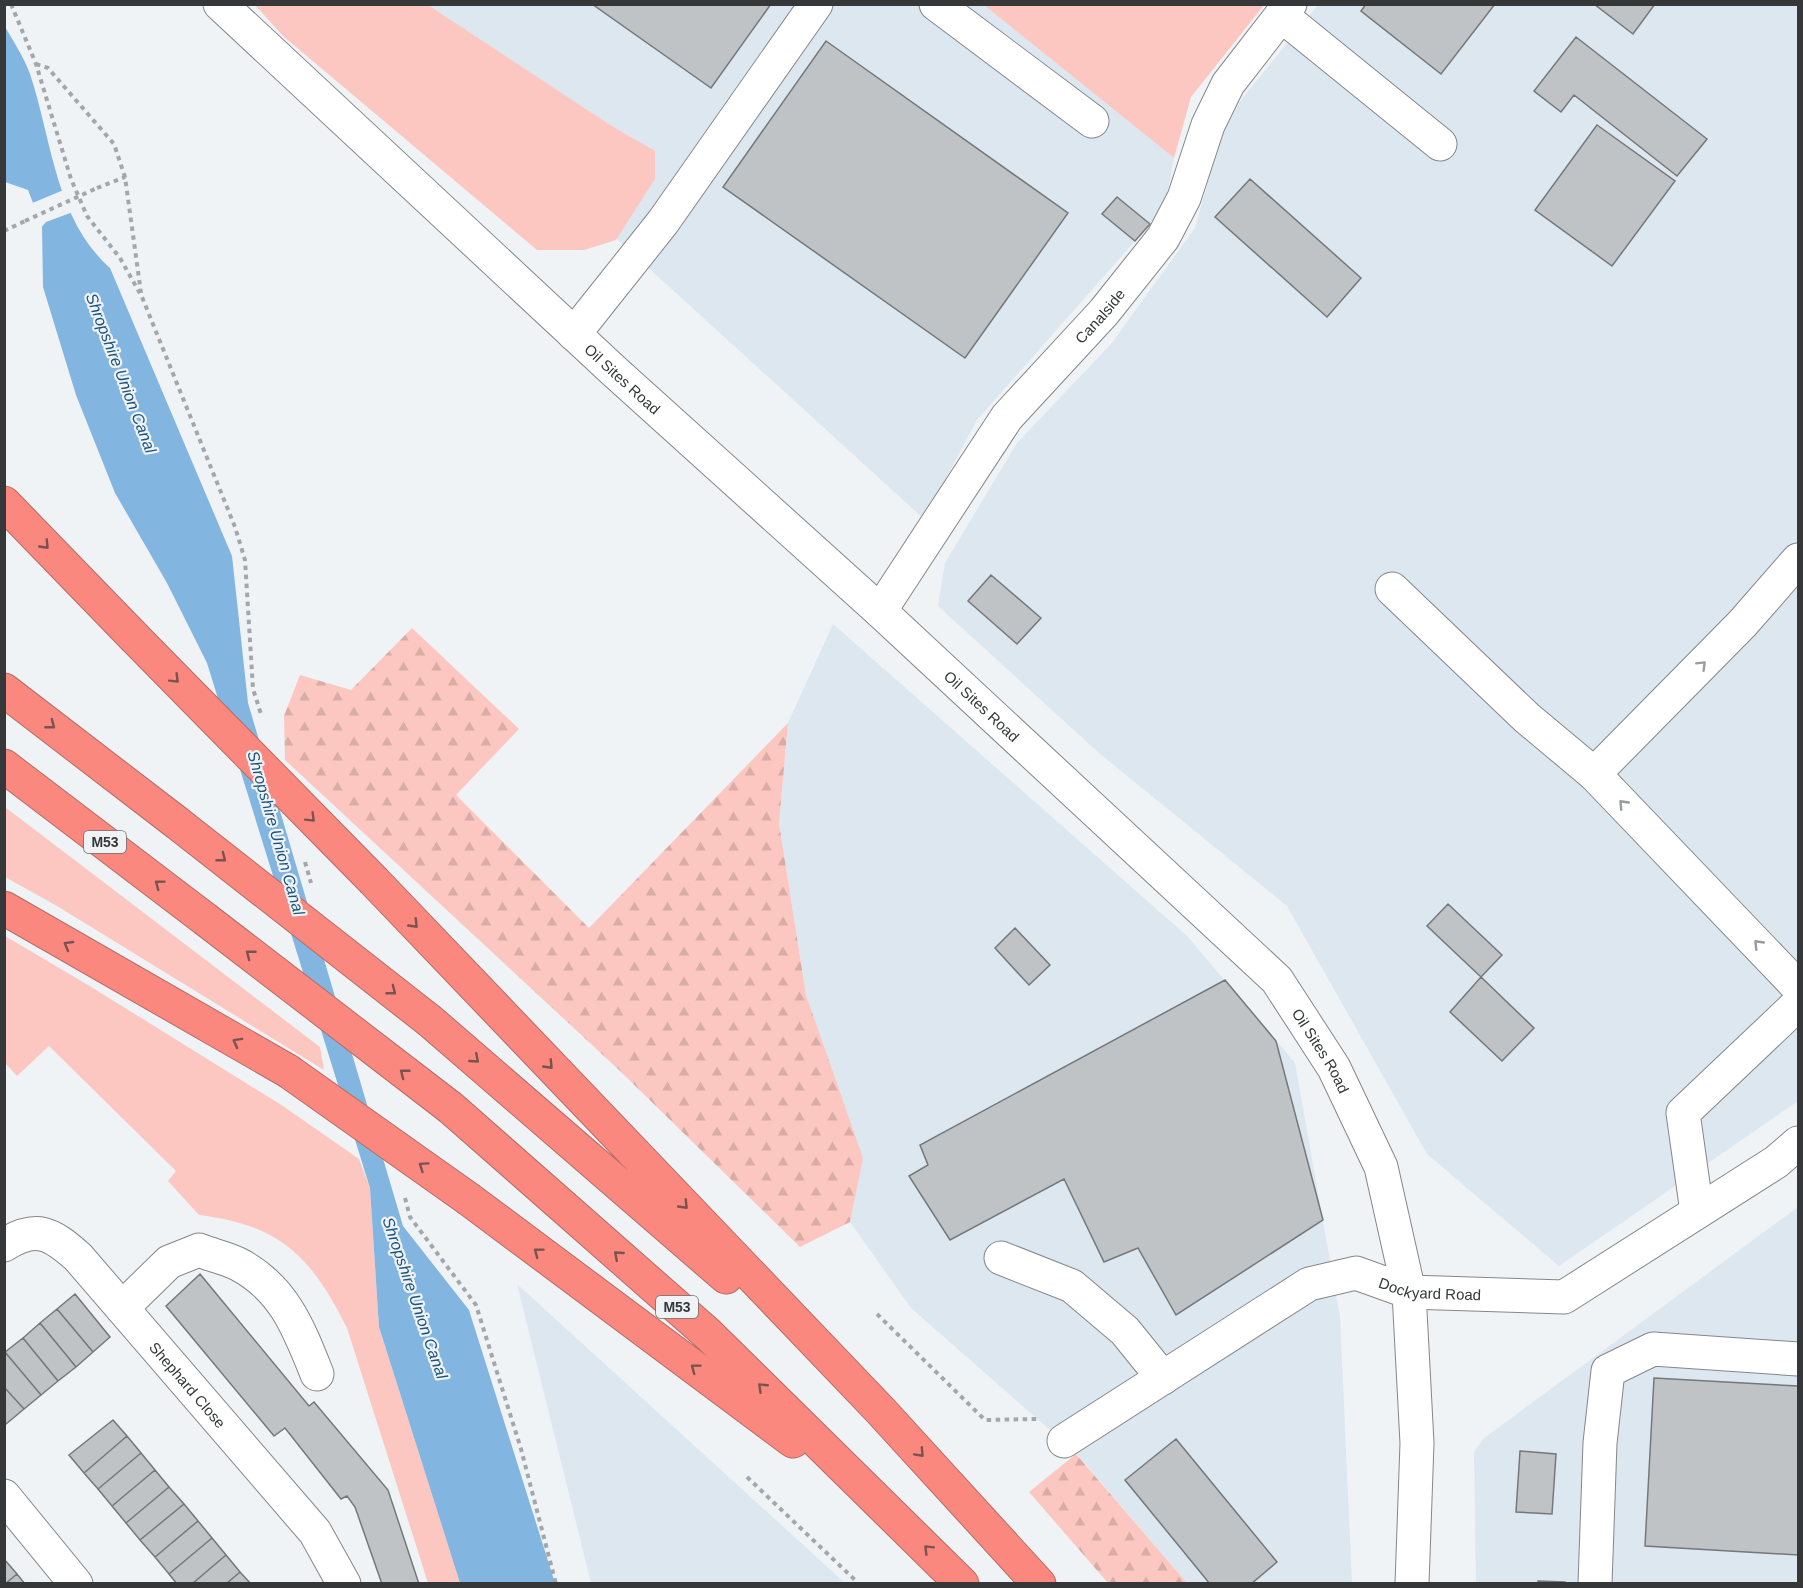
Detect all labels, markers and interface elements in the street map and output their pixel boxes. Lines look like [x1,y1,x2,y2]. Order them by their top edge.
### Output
street label: Canalside [1071,285,1128,347]
water label: Shropshire Union Canal [83,291,160,456]
street label: Oil Sites Road [582,340,664,417]
one-way arrow [37,538,48,549]
one-way arrow [1694,662,1705,673]
street label: Oil Sites Road [941,667,1023,745]
one-way arrow [167,671,178,682]
one-way arrow [44,718,55,729]
water label: Shropshire Union Canal [244,749,308,917]
one-way arrow [1619,800,1630,811]
one-way arrow [304,810,315,821]
road number: M53 [84,831,126,853]
one-way arrow [215,850,226,861]
one-way arrow [154,880,165,891]
one-way arrow [407,916,418,927]
one-way arrow [64,941,74,952]
one-way arrow [1754,941,1765,951]
one-way arrow [246,950,257,961]
one-way arrow [386,984,397,995]
street label: Oil Sites Road [1289,1005,1353,1096]
one-way arrow [233,1038,243,1049]
one-way arrow [468,1052,479,1063]
one-way arrow [542,1057,553,1068]
one-way arrow [400,1069,411,1080]
one-way arrow [418,1162,429,1173]
one-way arrow [677,1199,688,1209]
water label: Shropshire Union Canal [379,1215,451,1381]
one-way arrow [534,1248,545,1259]
one-way arrow [614,1251,625,1262]
street label: Dockyard Road [1377,1273,1481,1303]
road number: M53 [656,1296,698,1318]
street label: Shephard Close [146,1338,230,1431]
one-way arrow [690,1364,701,1375]
one-way arrow [758,1383,769,1394]
one-way arrow [913,1446,924,1457]
one-way arrow [924,1546,935,1557]

